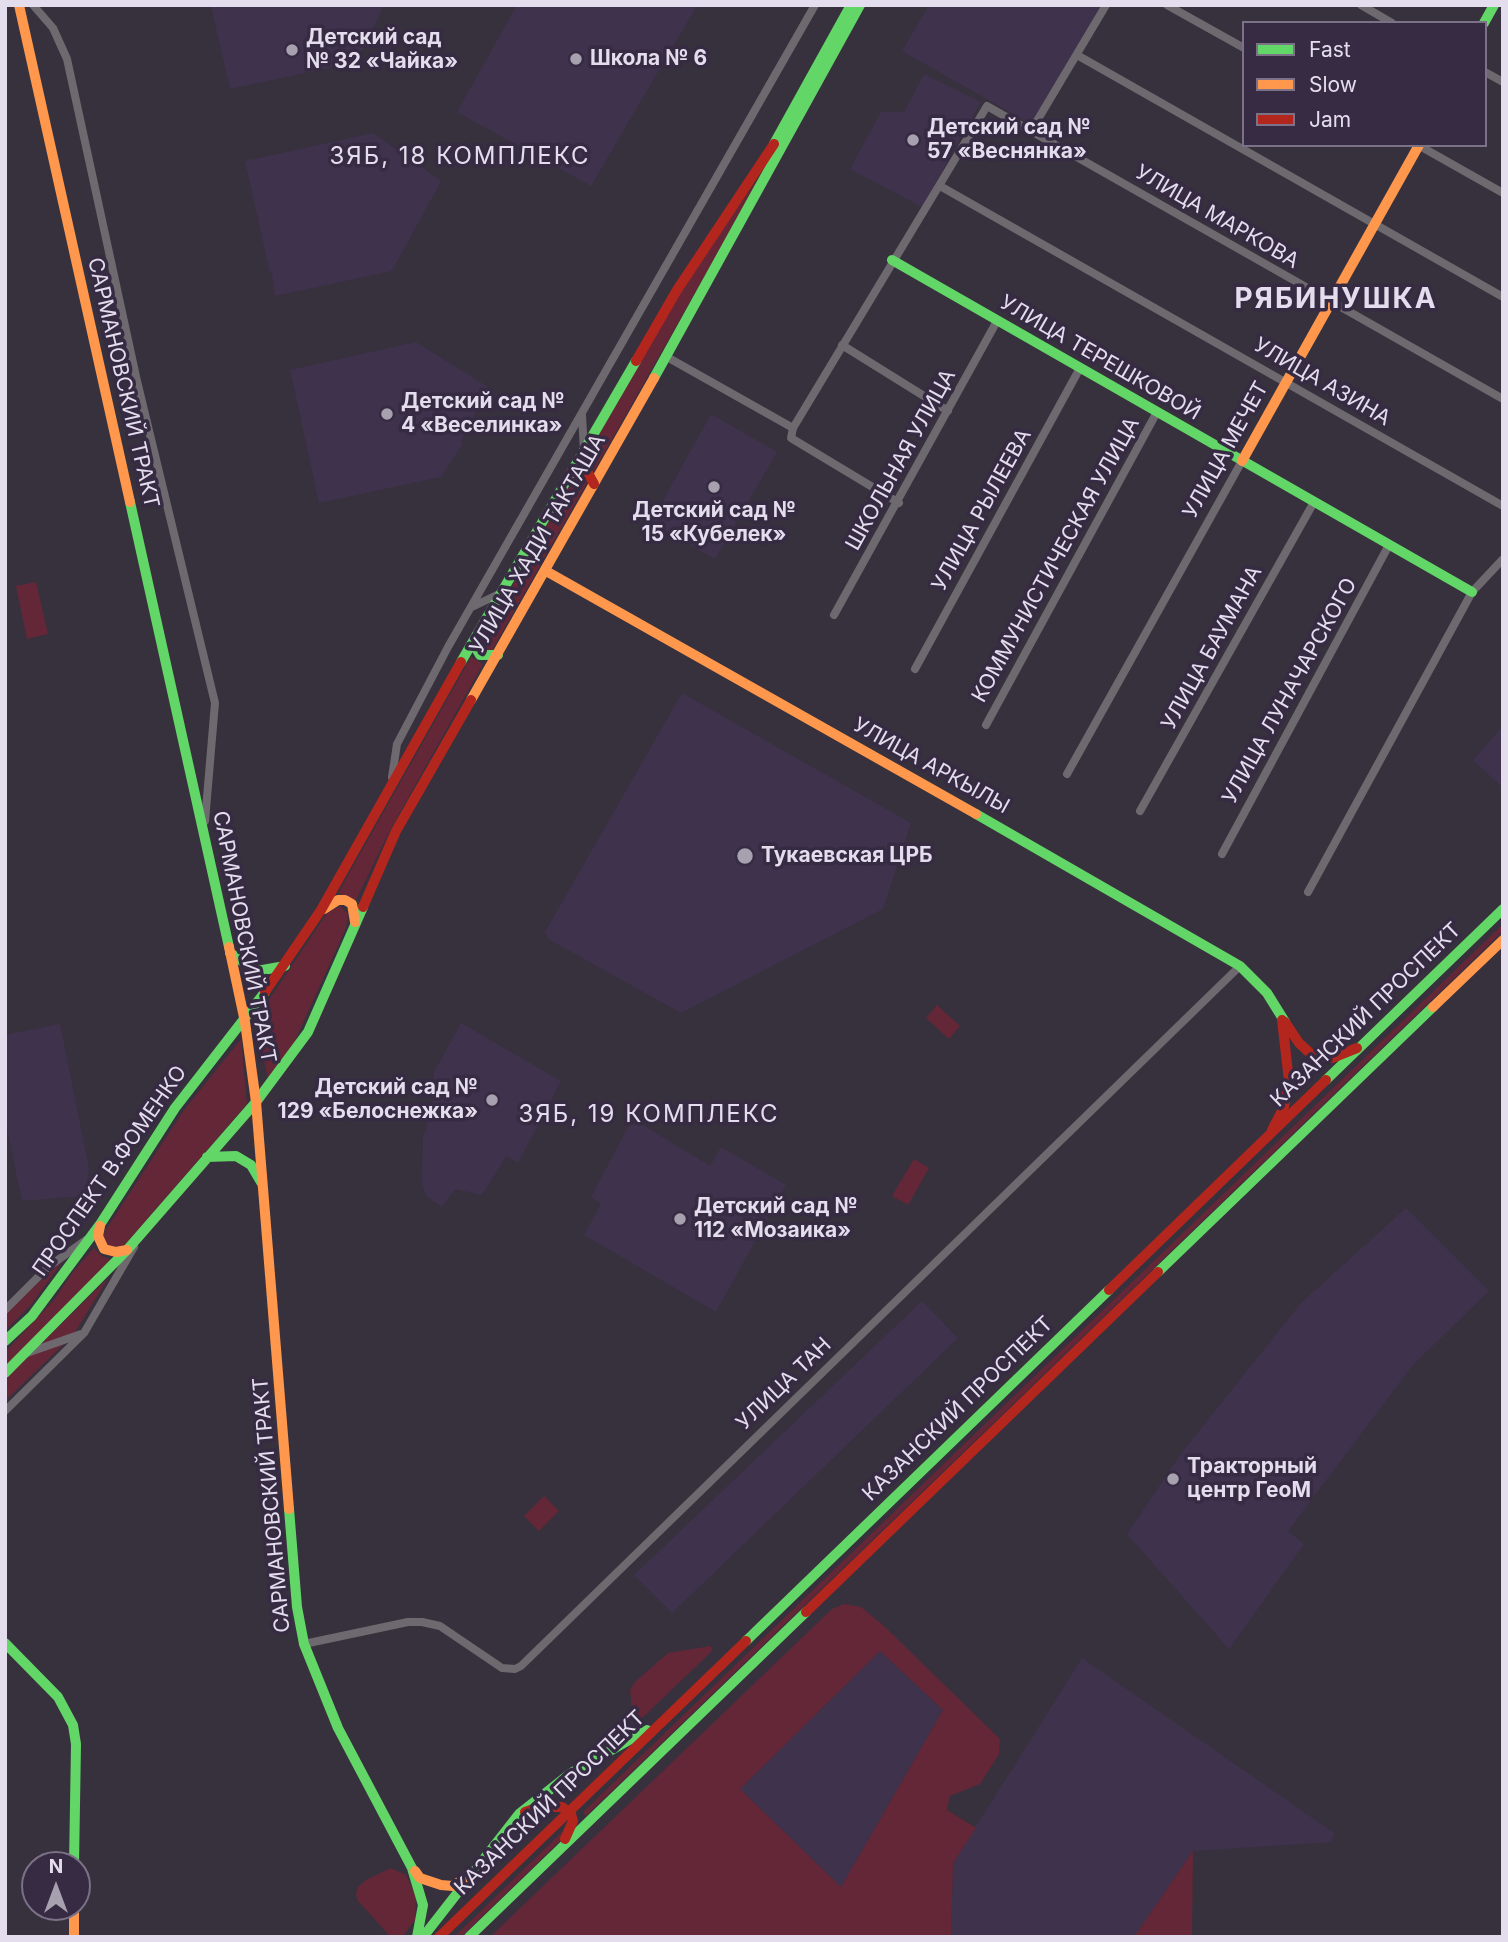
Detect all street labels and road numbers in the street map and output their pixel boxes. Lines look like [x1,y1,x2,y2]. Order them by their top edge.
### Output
street label: УЛИЦА МАРКОВА [1131,160,1303,274]
street label: САРМАНОВСКИЙ ТРАКТ [82,255,164,511]
street label: УЛИЦА ТЕРЕШКОВОЙ [995,290,1205,426]
street label: УЛИЦА АЗИНА [1249,333,1395,431]
street label: ШКОЛЬНАЯ УЛИЦА [841,365,961,555]
street label: УЛИЦА МЕЧЕТ [1178,377,1274,523]
street label: КОММУНИСТИЧЕСКАЯ УЛИЦА [967,413,1145,707]
street label: УЛИЦА РЫЛЕЕВА [927,425,1037,595]
street label: УЛИЦА ХАДИ ТАКТАША [465,430,611,658]
street label: УЛИЦА БАУМАНА [1156,562,1268,734]
street label: УЛИЦА ЛУНАЧАРСКОГО [1217,574,1363,808]
street label: УЛИЦА АРКЫЛЫ [848,713,1014,819]
street label: САРМАНОВСКИЙ ТРАКТ [207,809,281,1065]
street label: КАЗАНСКИЙ ПРОСПЕКТ [1266,917,1466,1113]
street label: ПРОСПЕКТ В.ФОМЕНКО [28,1061,192,1281]
street label: КАЗАНСКИЙ ПРОСПЕКТ [858,1311,1058,1507]
street label: УЛИЦА ТАН [731,1333,837,1435]
street label: САРМАНОВСКИЙ ТРАКТ [248,1376,296,1634]
street label: КАЗАНСКИЙ ПРОСПЕКТ [450,1705,650,1901]

